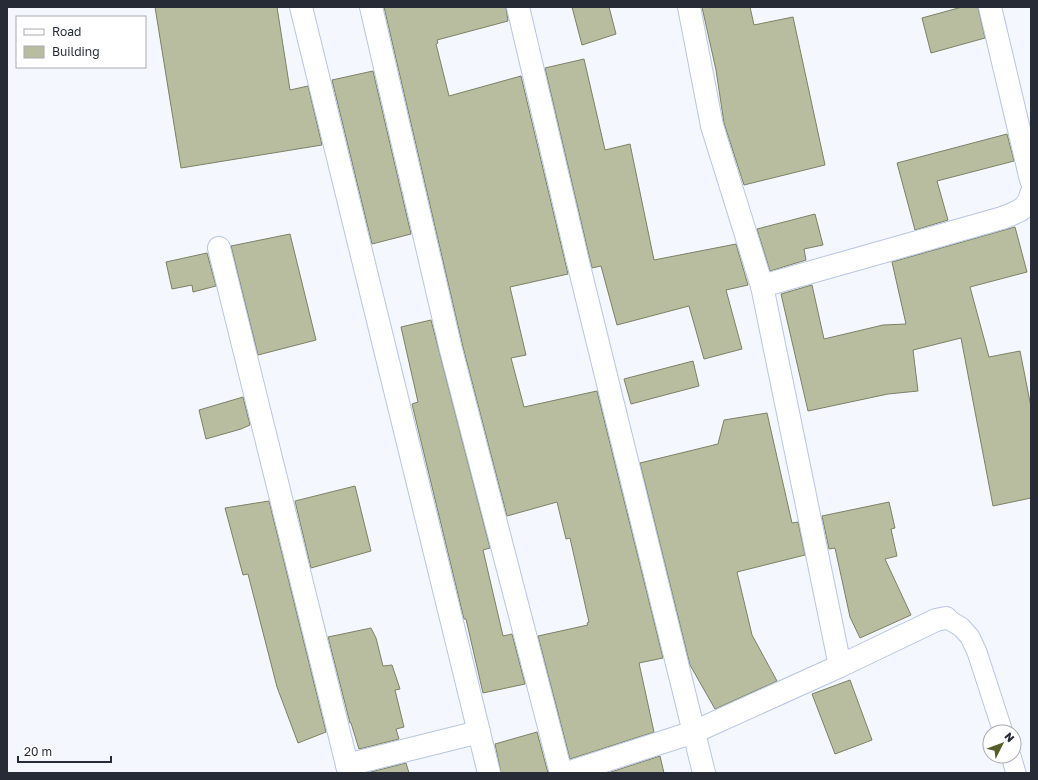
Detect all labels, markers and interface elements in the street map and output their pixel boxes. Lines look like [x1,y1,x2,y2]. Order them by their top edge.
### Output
legend [16,16,146,68]
text: Road [52,24,81,39]
text: Building [52,44,100,59]
north arrow [982,724,1022,764]
text: N [1002,730,1017,744]
scale bar [18,738,111,764]
text: 20 m [24,744,52,759]

